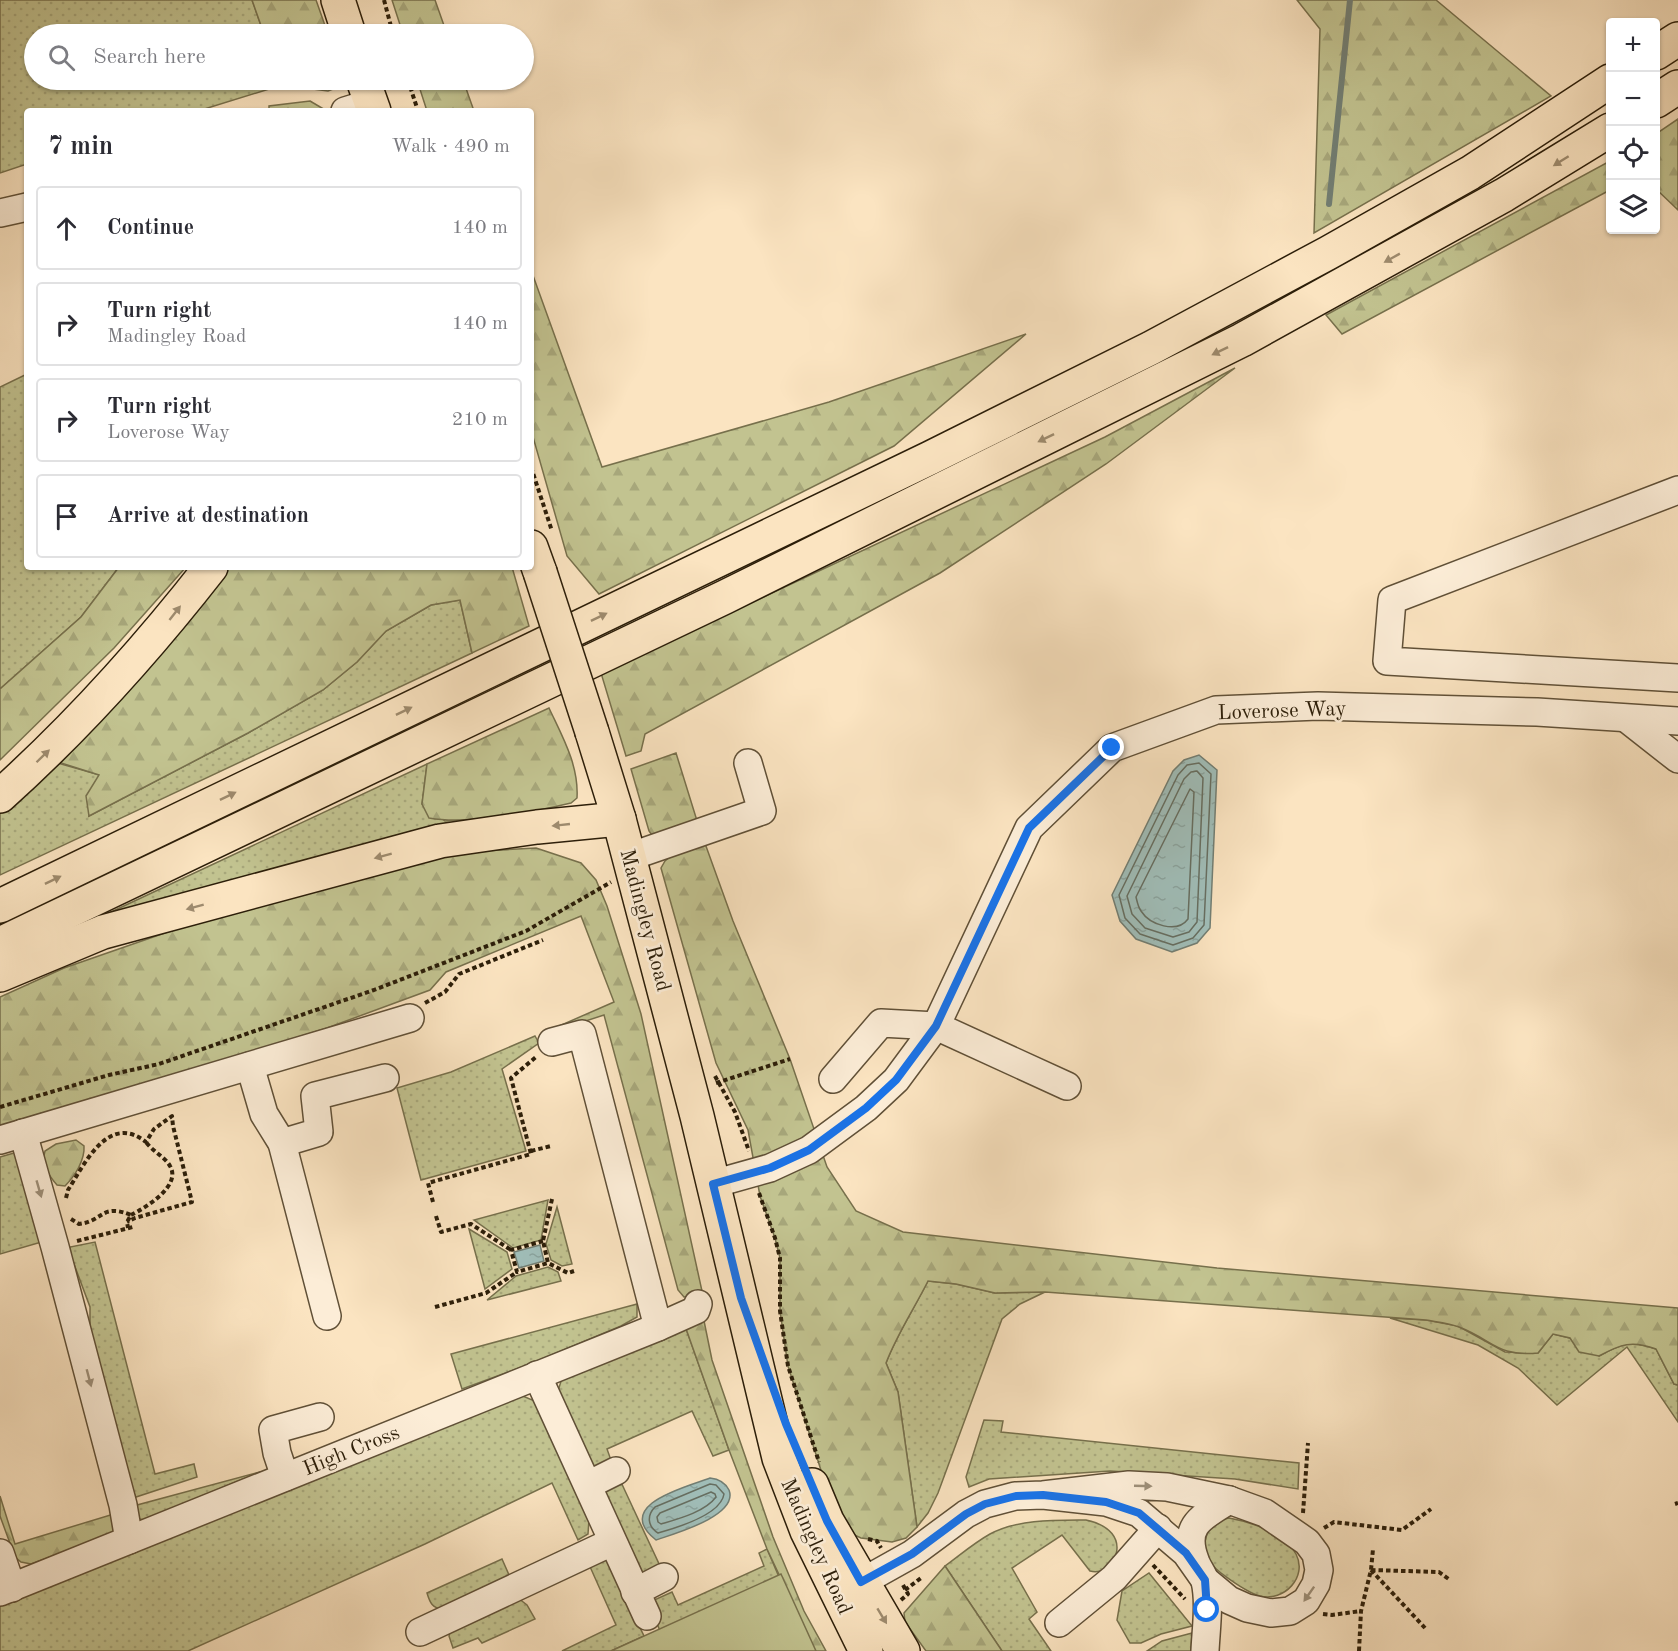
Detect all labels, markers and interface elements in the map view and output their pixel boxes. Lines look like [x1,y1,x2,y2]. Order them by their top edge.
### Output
map controls [1606,18,1660,234]
button: + [1606,18,1660,72]
search box [24,24,534,90]
icon: search [45,41,78,74]
text: Search here [93,46,206,68]
button: − [1606,72,1660,126]
button: locate [1606,126,1660,180]
text: 7 min [48,134,113,160]
text: Walk · 490 m [391,137,510,157]
one-way arrow [1553,155,1569,166]
button: layers [1606,180,1660,234]
icon: ahead [50,212,83,245]
text: Continue [107,217,194,239]
text: 140 m [452,218,508,238]
one-way arrow [1383,253,1400,263]
text: Turn right [107,300,211,322]
icon: right [50,308,83,341]
text: 140 m [452,314,508,334]
text: Madingley Road [107,327,246,347]
one-way arrow [1212,346,1229,356]
text: Turn right [107,396,211,418]
icon: right [50,404,83,437]
text: 210 m [452,410,508,430]
text: Loverose Way [107,423,230,443]
one-way arrow [1037,433,1054,442]
icon: arrive [50,500,83,533]
text: Arrive at destination [107,505,309,527]
one-way arrow [169,605,182,621]
one-way arrow [590,613,607,622]
street label: Loverose Way [1217,699,1347,724]
one-way arrow [396,707,413,716]
route end [1098,734,1124,760]
one-way arrow [36,750,50,764]
one-way arrow [220,791,237,800]
one-way arrow [552,820,571,830]
street label: Madingley Road [615,847,674,994]
one-way arrow [374,852,393,862]
one-way arrow [44,876,61,885]
one-way arrow [186,903,204,913]
one-way arrow [35,1180,45,1198]
one-way arrow [85,1369,94,1387]
street label: High Cross [300,1423,403,1480]
street label: Madingley Road [776,1475,855,1618]
one-way arrow [1133,1481,1152,1491]
one-way arrow [1303,1586,1314,1603]
route start [1193,1596,1219,1622]
one-way arrow [877,1608,888,1624]

